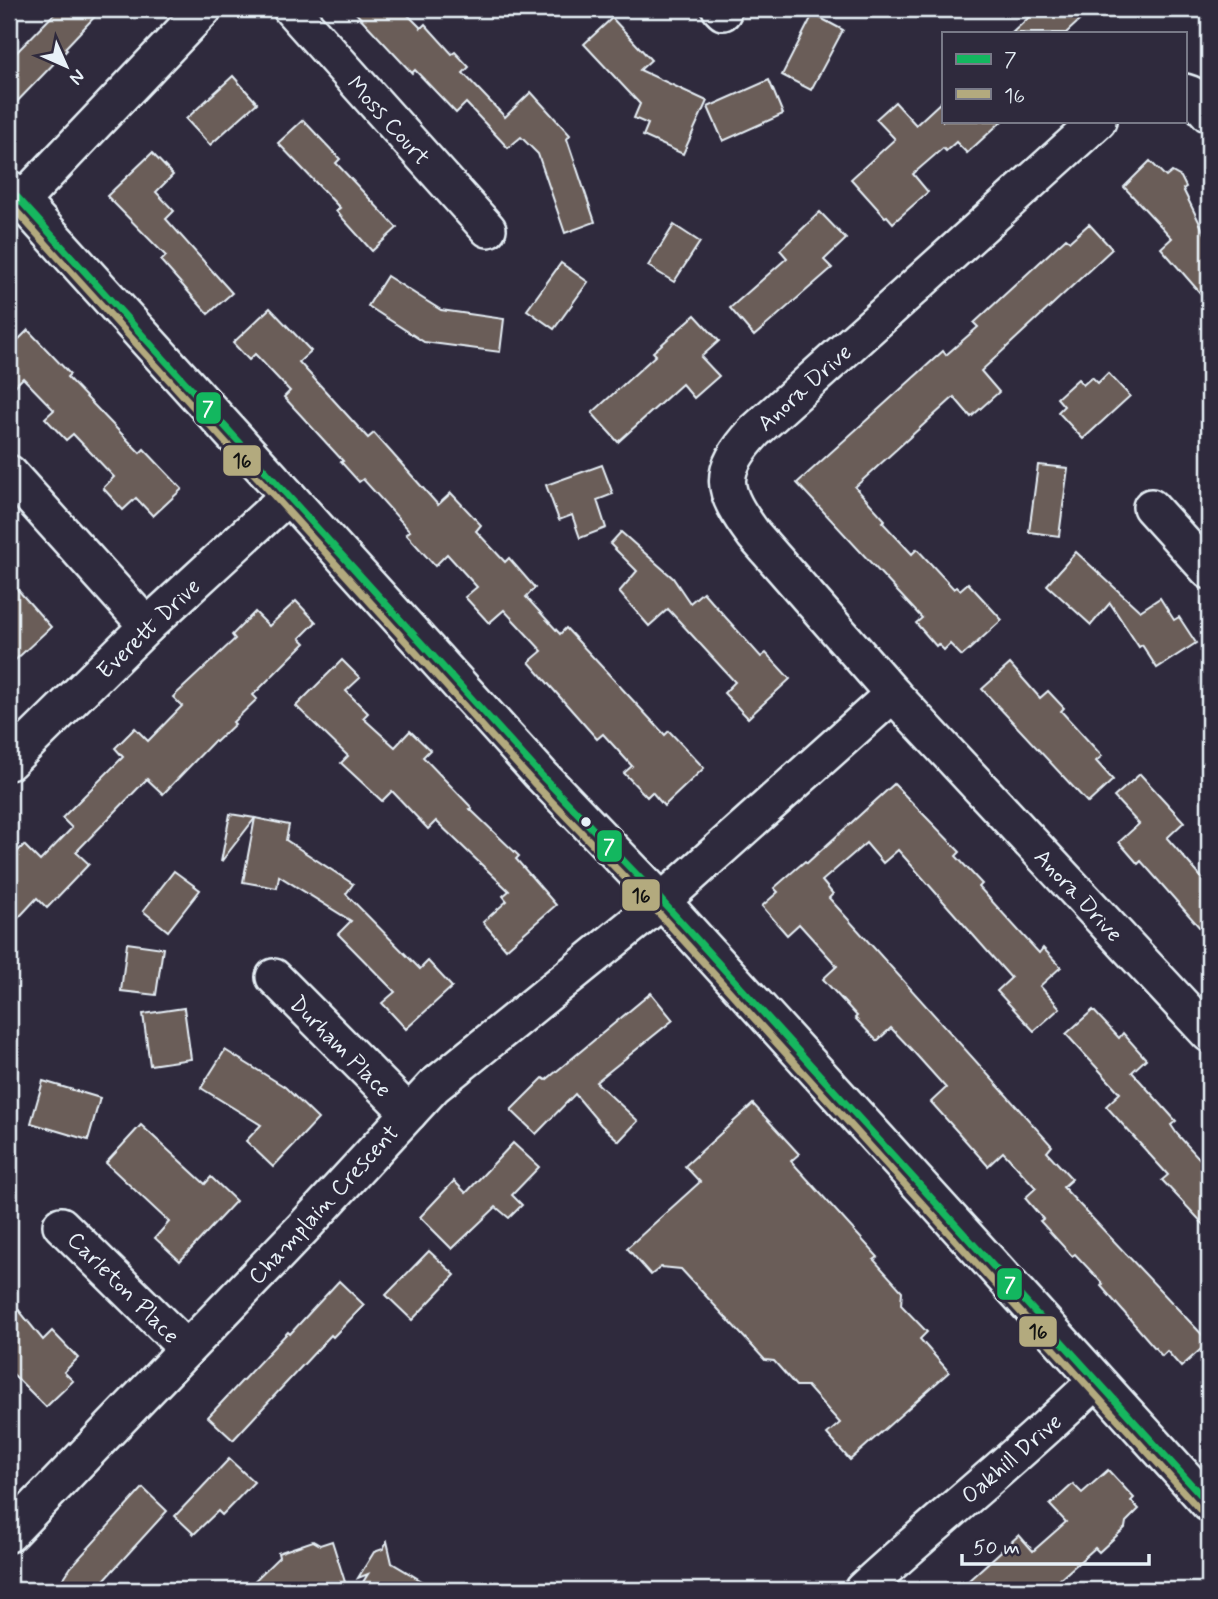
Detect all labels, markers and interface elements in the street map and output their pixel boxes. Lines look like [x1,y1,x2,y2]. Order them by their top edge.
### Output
north arrow [32,32,102,102]
legend [942,32,1186,122]
text: 7 [1004,46,1017,74]
text: N [64,64,90,90]
street label: Moss Court [339,70,436,173]
text: 16 [1004,82,1025,110]
street label: Anora Drive [752,338,859,439]
line badge: 7 [195,391,222,425]
text: 7 [202,397,214,422]
line badge: 16 [222,444,262,477]
text: 16 [232,449,252,474]
street label: Everett Drive [91,573,208,686]
unlabelled marker [579,815,593,829]
line badge: 7 [596,829,623,863]
text: 7 [603,835,615,860]
street label: Anora Drive [1027,843,1129,950]
line badge: 16 [621,878,661,912]
text: 16 [631,884,651,909]
street label: Durham Place [282,990,397,1105]
street label: Champlain Crescent [242,1119,407,1292]
street label: Carleton Place [60,1226,185,1351]
line badge: 7 [996,1267,1023,1301]
text: 7 [1004,1273,1016,1298]
line badge: 16 [1018,1315,1058,1348]
text: 16 [1028,1320,1048,1345]
street label: Oakhill Drive [956,1407,1069,1512]
scale bar [962,1522,1150,1566]
text: 50 m [973,1534,1020,1562]

